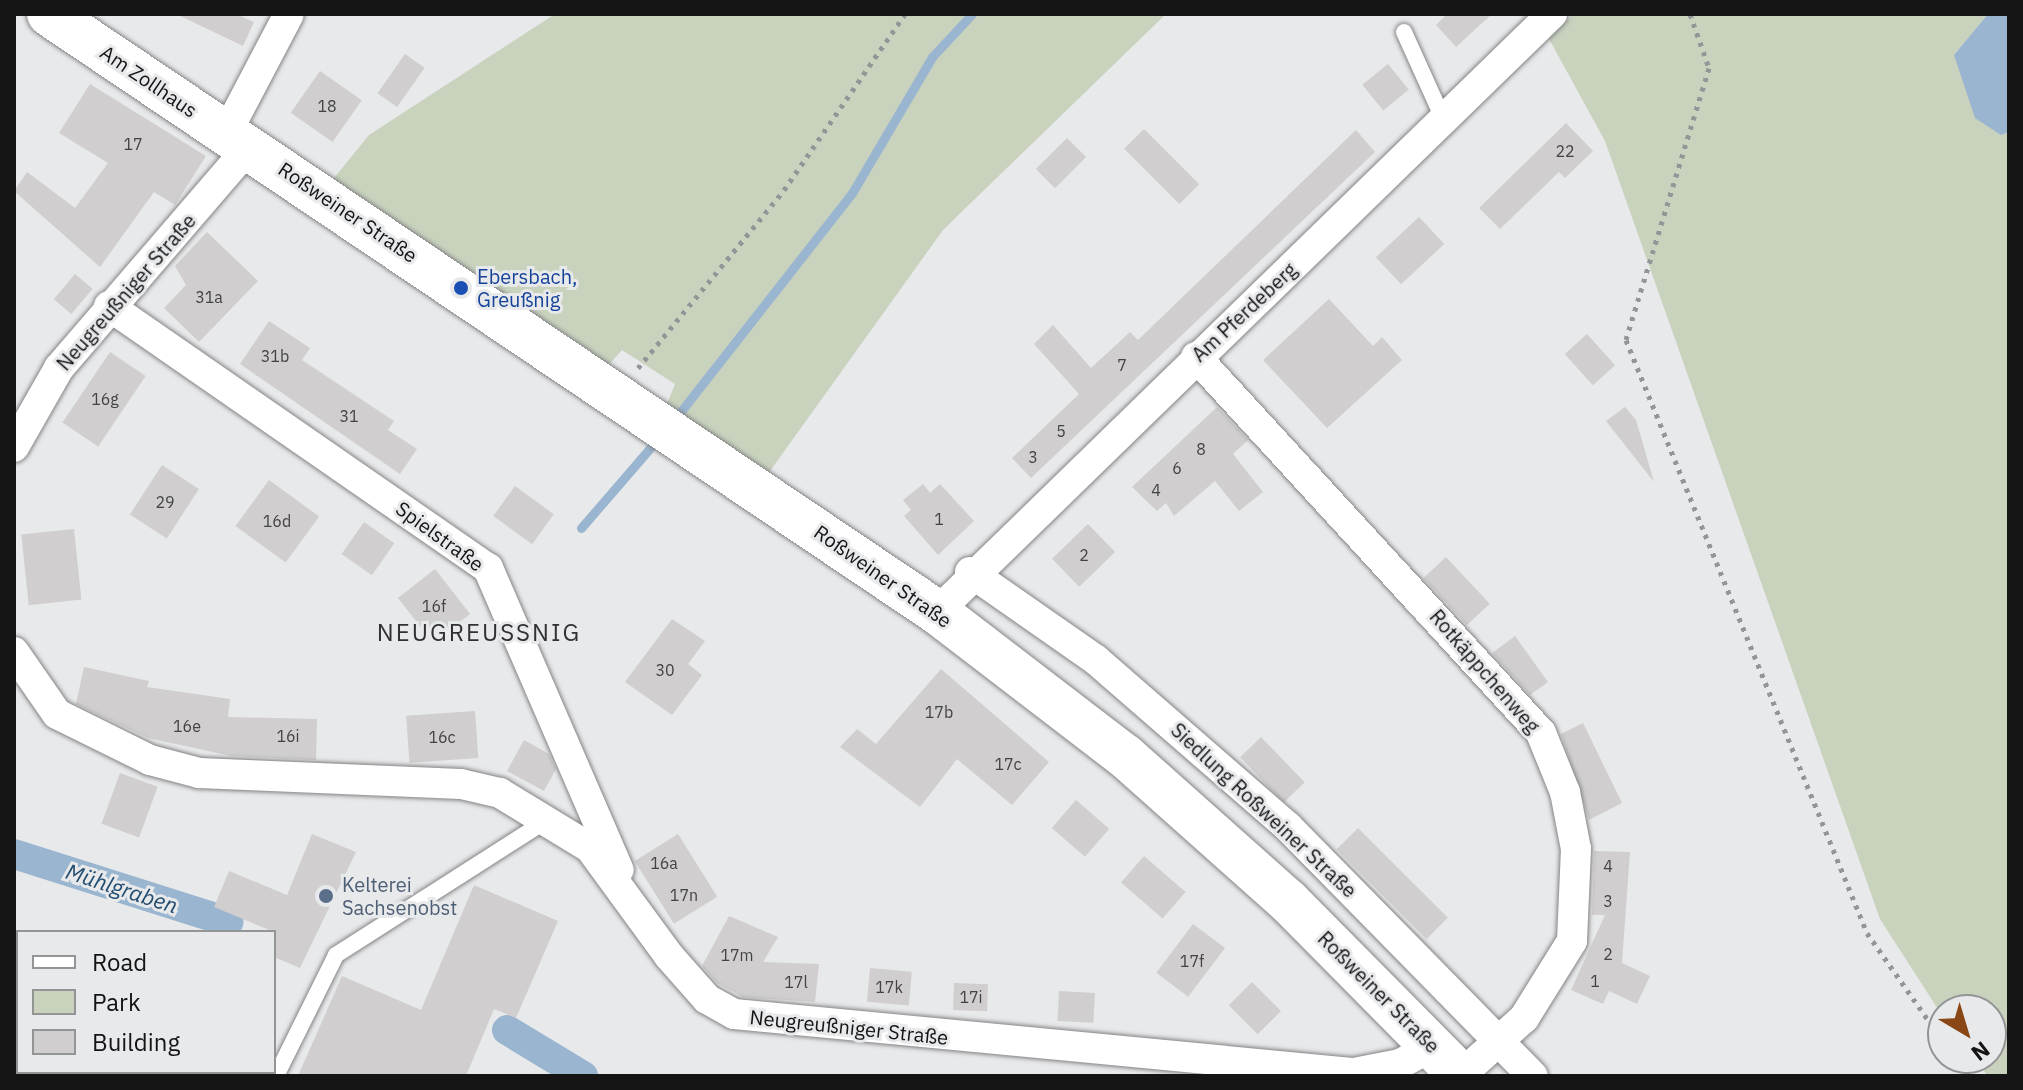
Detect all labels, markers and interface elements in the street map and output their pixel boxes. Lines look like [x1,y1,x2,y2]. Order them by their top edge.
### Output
street label: Am Zollhaus [96,40,202,122]
house number: 18 [317,96,337,116]
house number: 17 [123,134,143,154]
house number: 22 [1555,141,1575,161]
street label: Roßweiner Straße [274,157,422,267]
street label: Neugreußniger Straße [51,209,201,375]
street label: Am Pferdeberg [1187,257,1301,367]
place label: Ebersbach, Greußnig [477,264,577,311]
marker: Ebersbach, Greußnig [452,279,470,297]
house number: 31a [195,287,223,307]
house number: 31b [261,346,289,366]
house number: 7 [1117,355,1127,375]
house number: 16g [91,389,119,409]
house number: 31 [339,406,359,426]
house number: 5 [1056,421,1066,441]
house number: 8 [1196,439,1206,459]
house number: 3 [1028,447,1038,467]
house number: 6 [1172,458,1182,478]
house number: 4 [1151,480,1161,500]
house number: 29 [155,492,175,512]
street label: Spielstraße [391,496,489,576]
house number: 1 [934,509,944,529]
house number: 16d [263,511,291,531]
street label: Roßweiner Straße [810,520,956,632]
house number: 2 [1079,545,1089,565]
house number: 16f [422,596,446,616]
street label: Rotkäppchenweg [1425,604,1545,738]
district label: NEUGREUSSNIG [377,619,581,647]
house number: 30 [655,660,675,680]
house number: 17b [925,702,953,722]
house number: 16e [173,716,201,736]
street label: Siedlung Roßweiner Straße [1166,718,1362,902]
house number: 16i [276,726,300,746]
house number: 16c [428,727,456,747]
house number: 17c [994,754,1022,774]
house number: 16a [650,853,678,873]
house number: 4 [1603,856,1613,876]
water label: Mühlgraben [63,858,181,918]
place label: Kelterei Sachsenobst [342,872,457,919]
house number: 17n [670,885,698,905]
marker: Kelterei Sachsenobst [317,887,335,905]
house number: 3 [1603,891,1613,911]
street label: Roßweiner Straße [1313,926,1445,1058]
legend [16,930,276,1074]
house number: 2 [1603,944,1613,964]
house number: 17m [720,945,754,965]
text: Road [92,946,147,978]
house number: 17f [1180,951,1204,971]
house number: 1 [1590,971,1600,991]
house number: 17l [784,972,808,992]
house number: 17k [875,977,903,997]
text: Park [92,986,141,1018]
house number: 17i [959,987,983,1007]
north arrow [1927,994,2007,1074]
street label: Neugreußniger Straße [748,1005,950,1049]
text: Building [92,1026,180,1058]
text: N [1966,1035,1996,1068]

